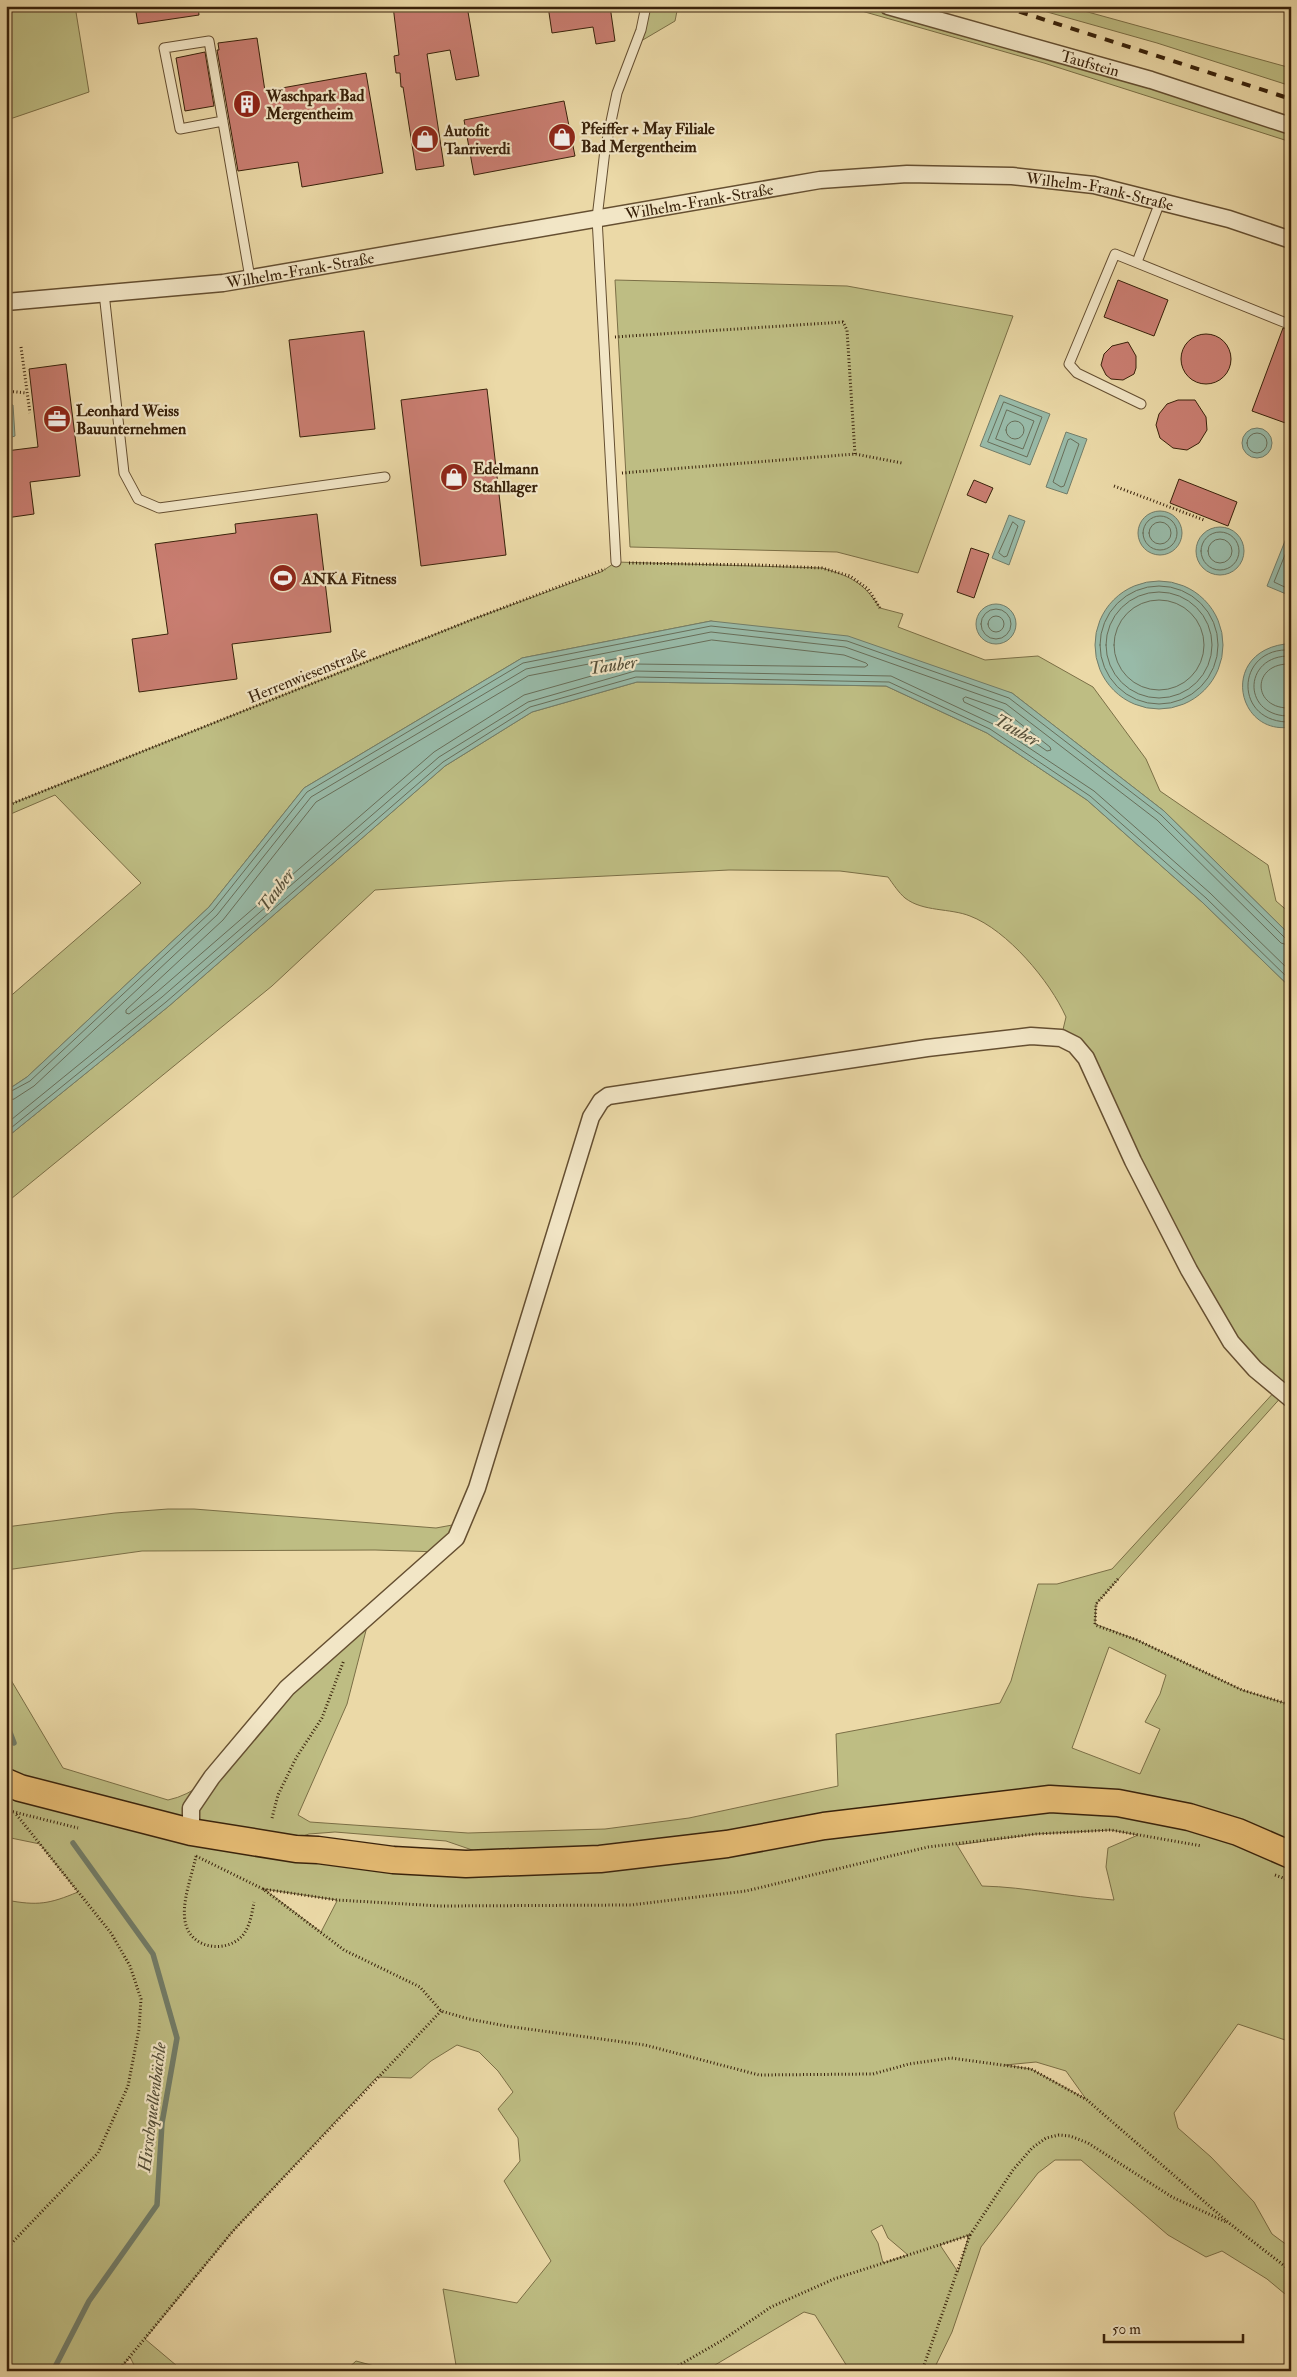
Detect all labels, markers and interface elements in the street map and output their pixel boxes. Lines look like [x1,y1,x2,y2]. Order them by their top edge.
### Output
street label: Taufstein [1058,46,1121,82]
place label: Waschpark Bad Mergentheim [265,86,364,125]
building icon: Waschpark Bad Mergentheim [232,89,262,119]
place label: Pfeiffer + May Filiale Bad Mergentheim [581,119,715,158]
place label: Autofit Tanriverdi [443,121,511,159]
shop icon: Pfeiffer + May Filiale Bad Mergentheim [547,122,577,152]
shop icon: Autofit Tanriverdi [410,124,440,154]
street label: Wilhelm-Frank-Straße [1024,168,1176,216]
street label: Wilhelm-Frank-Straße [623,179,775,225]
street label: Wilhelm-Frank-Straße [224,248,376,293]
place label: Leonhard Weiss Bauunternehmen [76,401,187,439]
office icon: Leonhard Weiss Bauunternehmen [42,404,72,434]
place label: Edelmann Stahllager [473,459,539,498]
shop icon: Edelmann Stahllager [439,462,469,492]
sports icon: ANKA Fitness [268,563,298,593]
place label: ANKA Fitness [301,569,397,589]
street label: Herrenwiesenstraße [245,642,370,708]
water label: Tauber [588,651,640,680]
water label: Tauber [990,708,1044,753]
water label: Tauber [253,863,301,916]
water label: Hirschquellenbächle [133,2040,172,2174]
scale bar [1104,2312,1243,2344]
text: 50 m [1112,2320,1141,2339]

